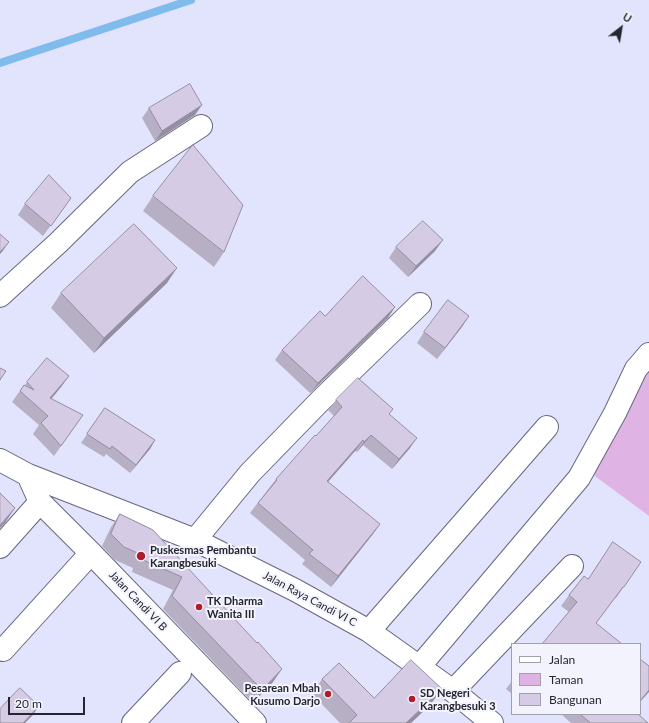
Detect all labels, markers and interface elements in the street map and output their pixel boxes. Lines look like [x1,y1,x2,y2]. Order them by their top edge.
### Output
north arrow [601,8,641,48]
text: U [621,10,634,25]
place label: Puskesmas Pembantu Karangbesuki [150,543,256,569]
marker: Puskesmas Pembantu Karangbesuki [135,550,147,562]
street label: Jalan Candi VI B [106,568,170,634]
street label: Jalan Raya Candi VI C [261,569,359,629]
place label: TK Dharma Wanita III [207,594,263,620]
marker: TK Dharma Wanita III [194,602,204,612]
legend [511,643,641,715]
text: Jalan [549,652,575,667]
text: Taman [549,672,583,687]
place label: Pesarean Mbah Kusumo Darjo [245,681,320,707]
place label: SD Negeri Karangbesuki 3 [420,686,496,712]
scale bar [10,689,87,715]
marker: Pesarean Mbah Kusumo Darjo [323,689,333,699]
text: Bangunan [549,692,602,707]
marker: SD Negeri Karangbesuki 3 [407,694,417,704]
text: 20 m [15,696,42,711]

